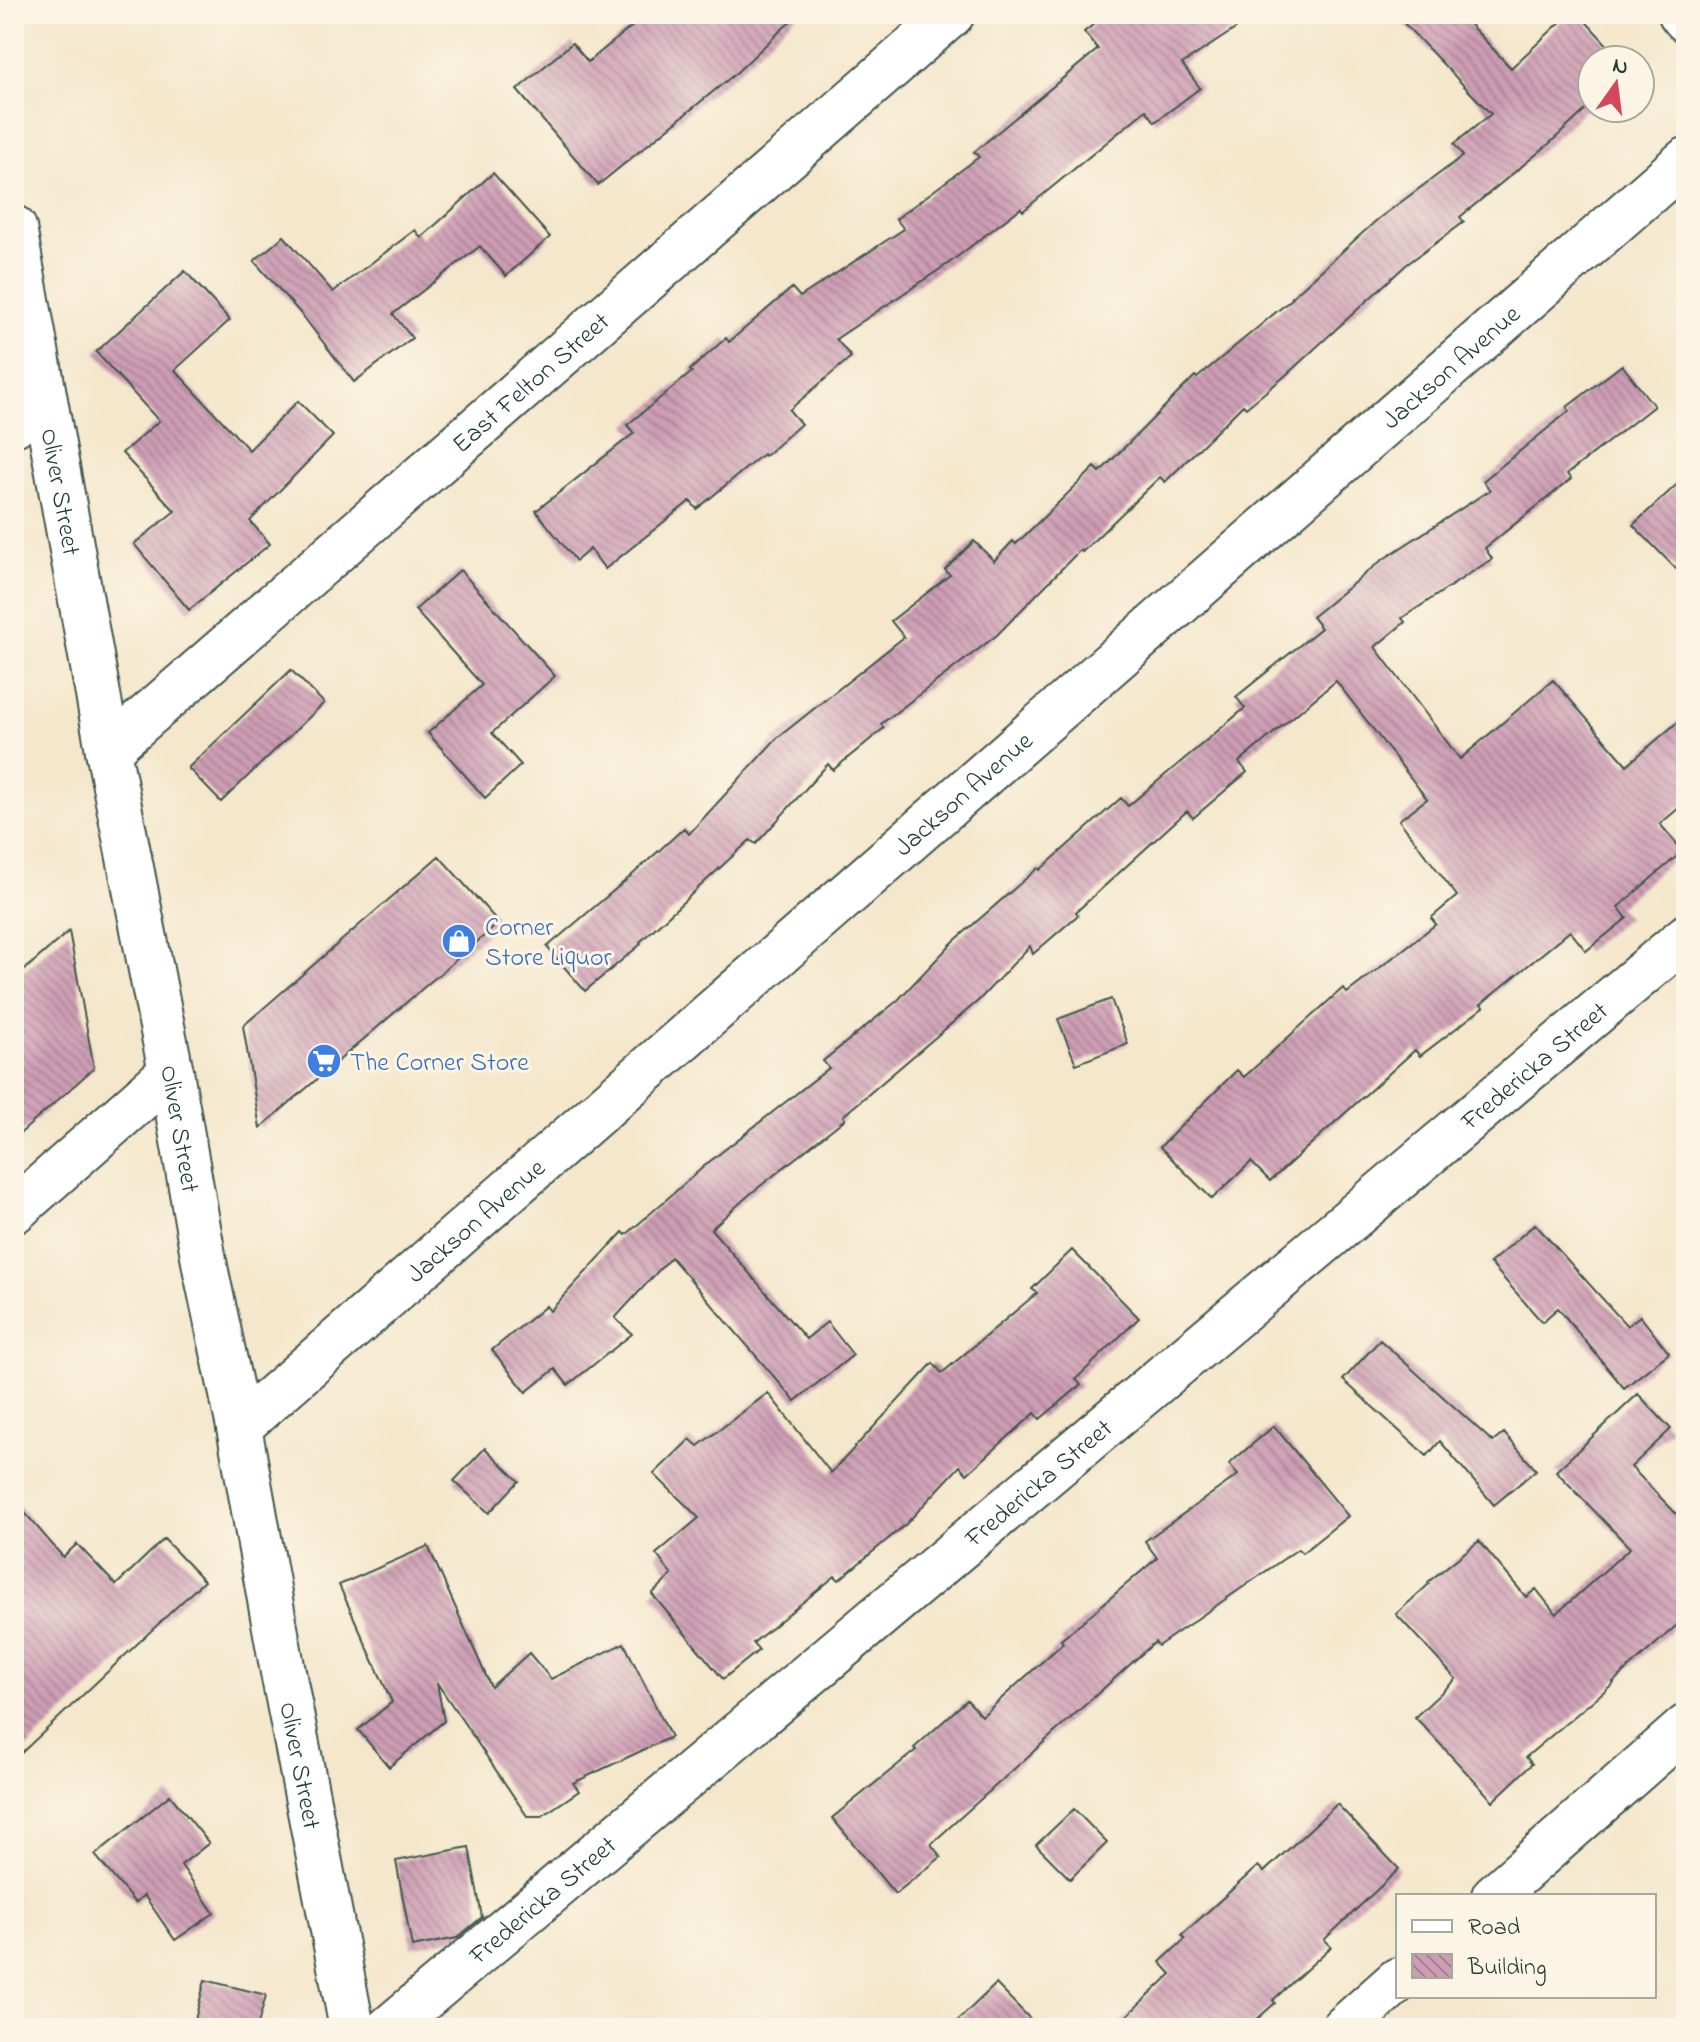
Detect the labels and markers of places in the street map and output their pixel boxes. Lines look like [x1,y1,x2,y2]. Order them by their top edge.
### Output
place label: Corner Store Liquor [485,910,613,978]
shop icon: Corner Store Liquor [440,922,478,960]
supermarket icon: The Corner Store [305,1042,343,1080]
place label: The Corner Store [350,1045,529,1083]

